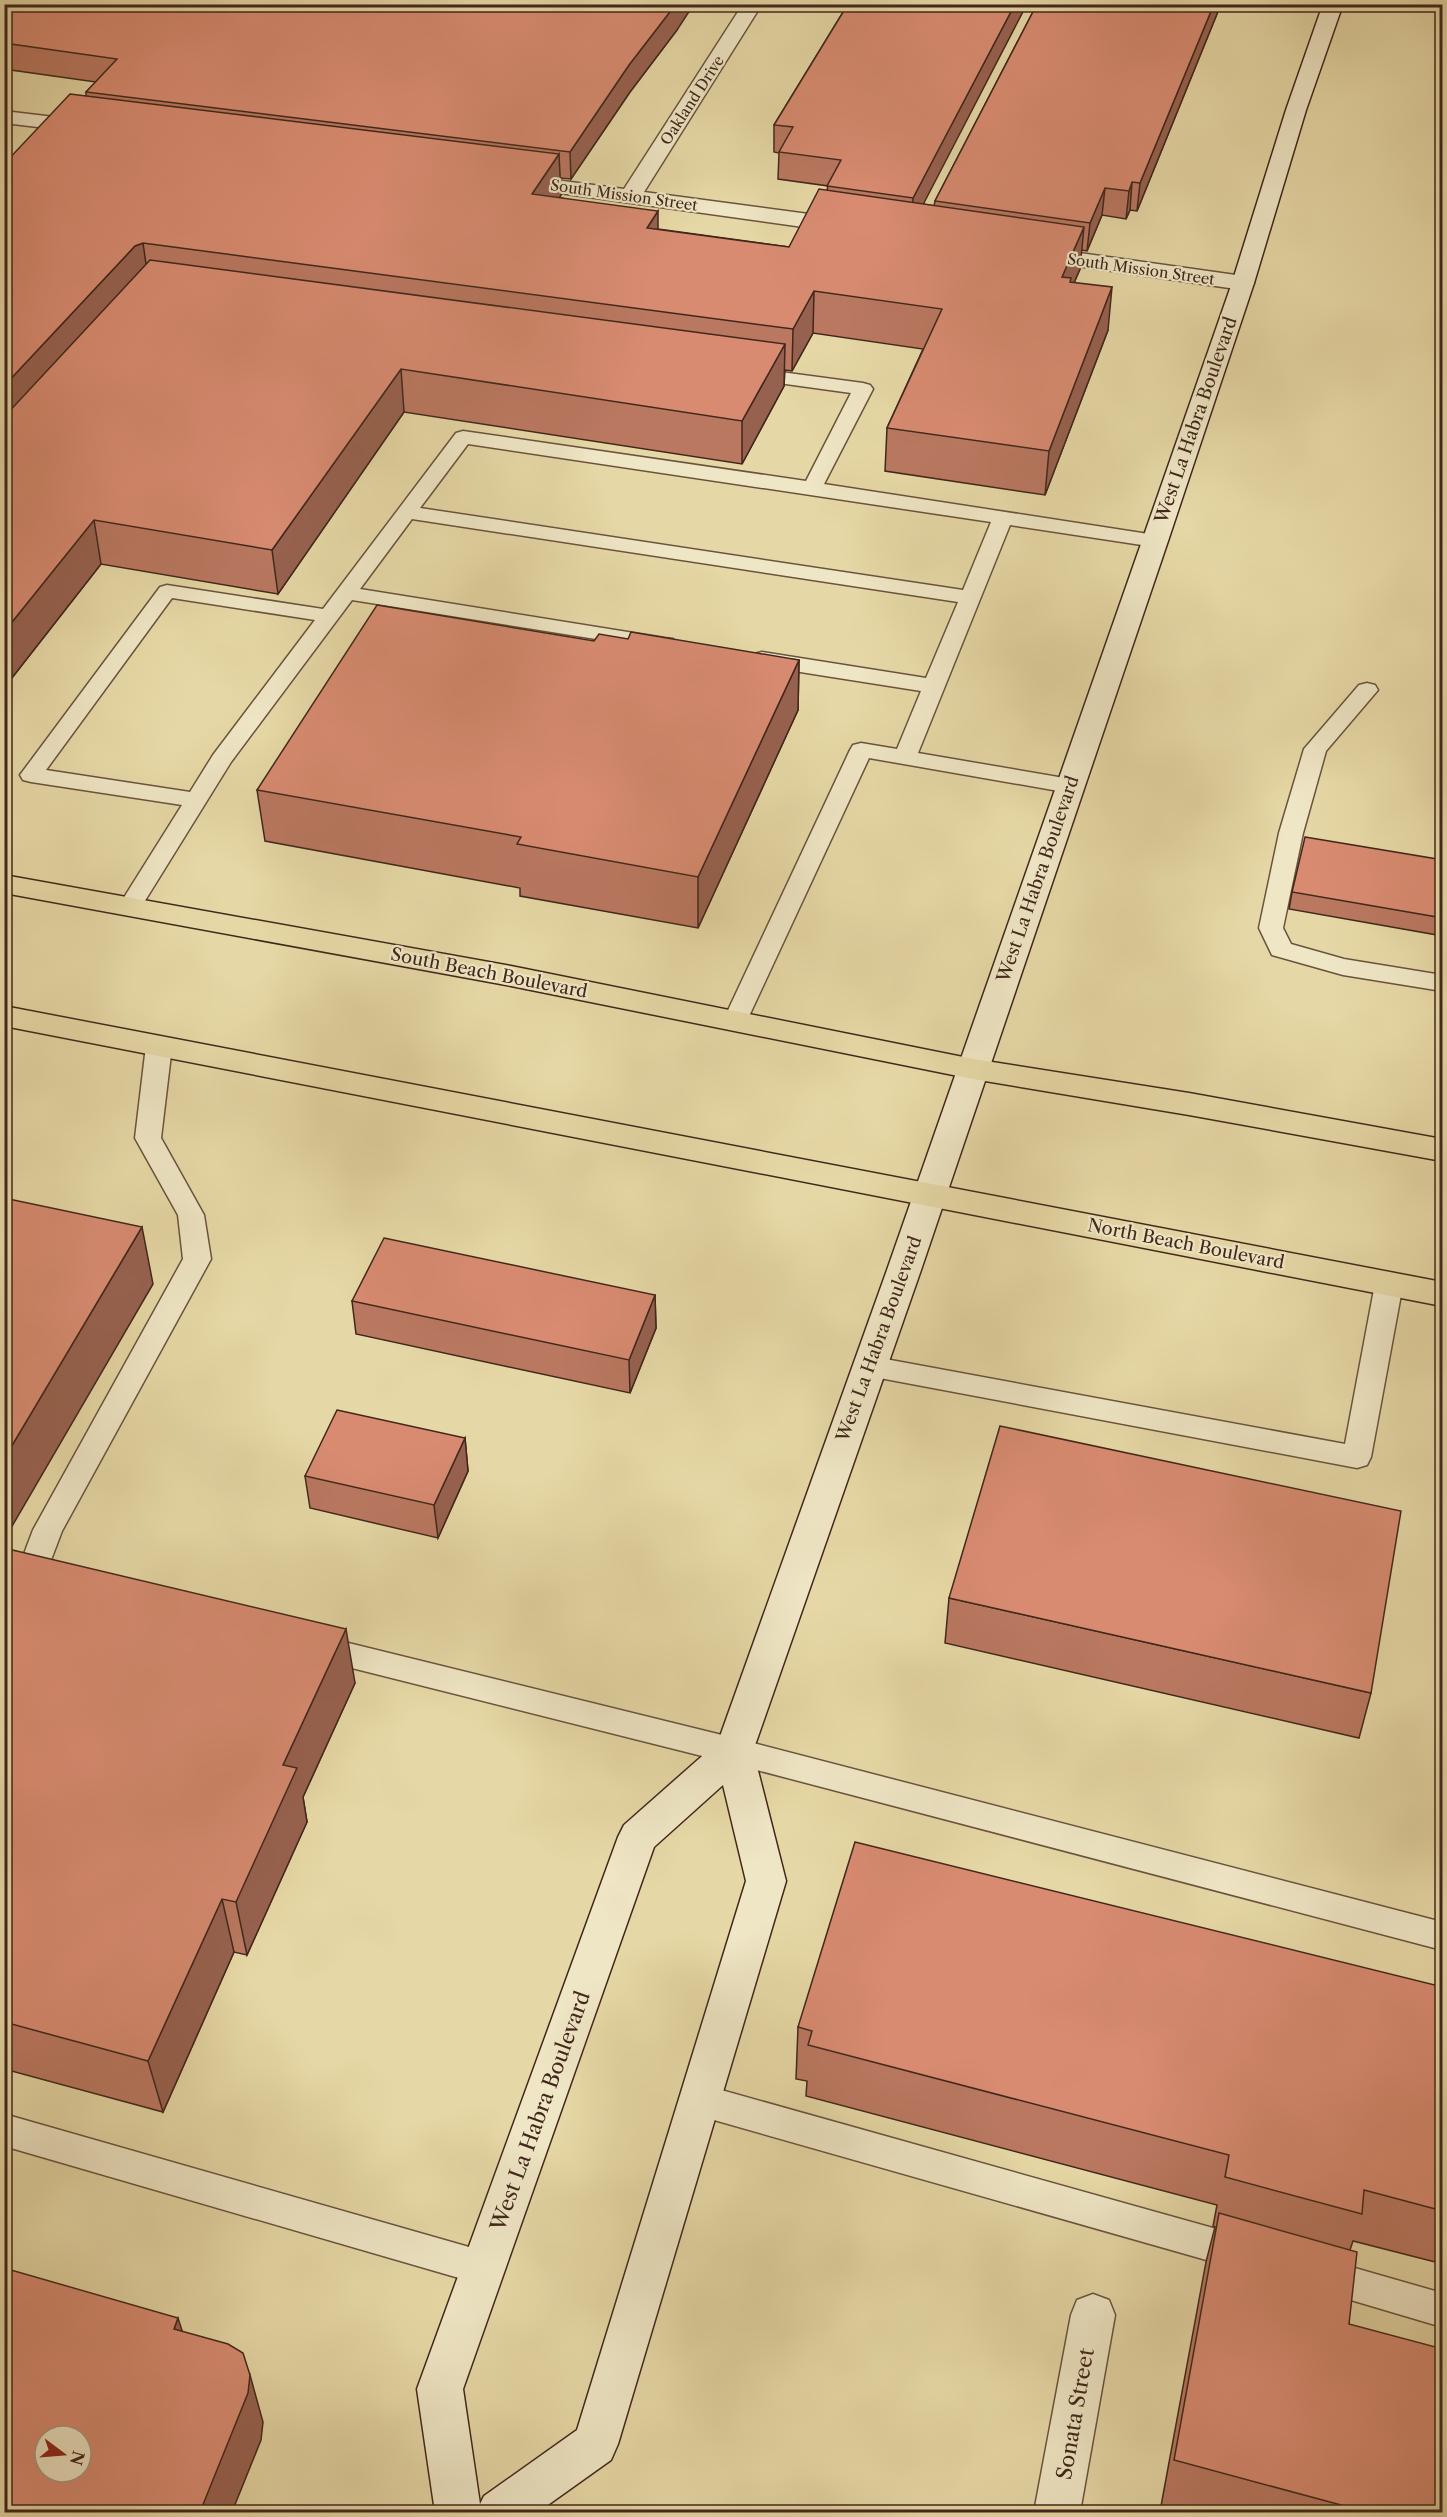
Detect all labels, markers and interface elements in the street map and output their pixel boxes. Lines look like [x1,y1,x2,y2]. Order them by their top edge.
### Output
street label: Oakland Drive [656,52,728,148]
street label: South Mission Street [549,175,700,215]
street label: South Mission Street [1066,249,1217,289]
street label: West La Habra Boulevard [1150,314,1242,527]
street label: West La Habra Boulevard [992,773,1084,986]
street label: South Beach Boulevard [389,943,589,1003]
street label: North Beach Boulevard [1086,1214,1286,1274]
street label: West La Habra Boulevard [831,1233,926,1446]
street label: West La Habra Boulevard [485,1988,595,2235]
street label: Sonata Street [1051,2346,1099,2482]
north arrow [33,2424,93,2484]
text: N [66,2449,89,2468]

